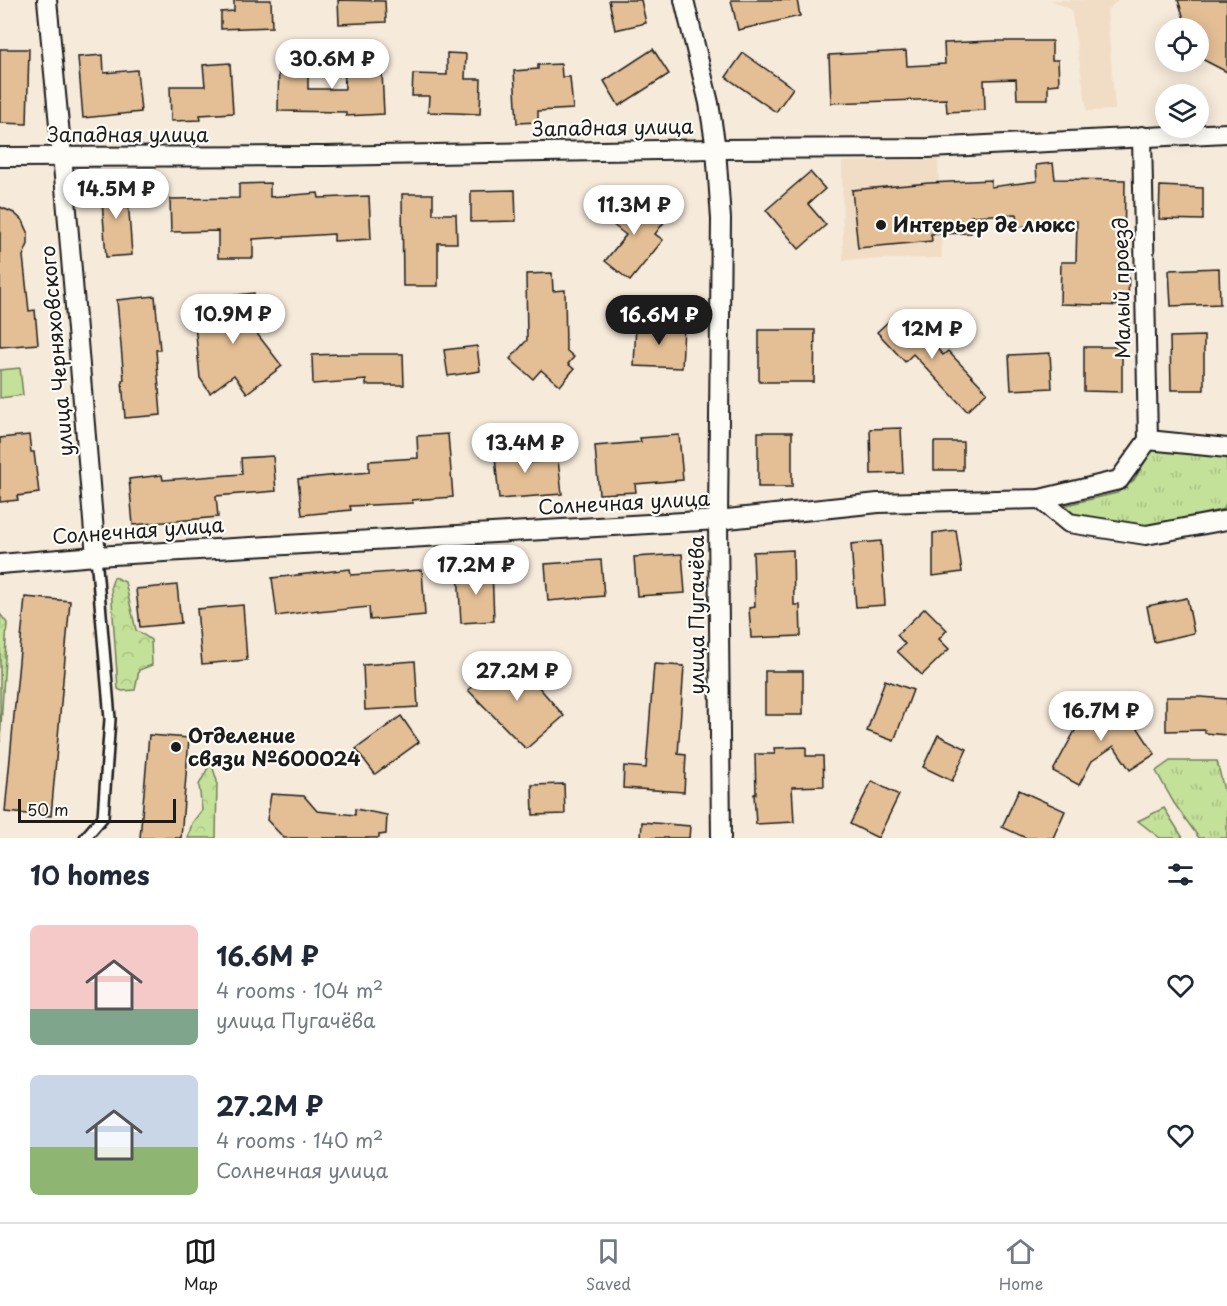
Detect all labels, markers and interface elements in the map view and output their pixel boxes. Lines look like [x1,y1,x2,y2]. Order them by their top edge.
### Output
map controls [1155,18,1209,138]
button: locate [1155,18,1209,72]
pin: 30.6M ₽ [277,39,387,90]
text: 30.6M ₽ [289,43,375,73]
button: layers [1155,84,1209,138]
street label: Западная улица [532,111,694,143]
street label: Западная улица [47,119,209,149]
pin: 14.5M ₽ [61,169,171,220]
text: 14.5M ₽ [77,173,155,203]
pin: 11.3M ₽ [579,185,689,236]
text: 11.3M ₽ [597,189,671,219]
place label: Интерьер де люкс [893,209,1076,239]
street label: Малый проезд [1105,217,1137,359]
marker: Интерьер де люкс [874,218,888,232]
street label: улица Черняховского [32,244,80,458]
pin: 10.9M ₽ [178,294,288,345]
pin: 16.6M ₽ [604,295,714,346]
text: 10.9M ₽ [194,298,272,328]
text: 16.6M ₽ [619,299,699,329]
pin: 12M ₽ [890,309,974,360]
text: 12M ₽ [901,313,963,343]
pin: 13.4M ₽ [470,423,580,474]
text: 13.4M ₽ [486,427,564,457]
street label: Солнечная улица [537,482,711,521]
street label: Солнечная улица [51,509,225,551]
street label: улица Пугачёва [681,535,711,695]
pin: 17.2M ₽ [421,545,531,596]
text: 17.2M ₽ [437,549,515,579]
pin: 27.2M ₽ [462,651,572,702]
text: 27.2M ₽ [476,655,558,685]
pin: 16.7M ₽ [1046,691,1156,742]
text: 16.7M ₽ [1063,695,1139,725]
place label: Отделение связи №600024 [188,720,361,773]
marker: Отделение связи №600024 [169,740,183,754]
scale bar [18,796,176,824]
text: 50 m [27,797,68,821]
text: 10 homes [30,855,150,894]
icon: filters [1164,858,1197,891]
text: 16.6M ₽ [216,936,319,975]
icon: home [78,949,150,1021]
icon: heart [1164,969,1197,1002]
text: 4 rooms · 104 m² [216,975,383,1005]
text: улица Пугачёва [216,1005,376,1035]
text: 27.2M ₽ [216,1086,323,1125]
icon: home [78,1099,150,1171]
icon: heart [1164,1119,1197,1152]
text: 4 rooms · 140 m² [216,1125,383,1155]
text: Солнечная улица [216,1155,388,1185]
tab: Map [184,1235,218,1295]
tab: Saved [586,1235,631,1295]
tab: Home [999,1235,1043,1295]

